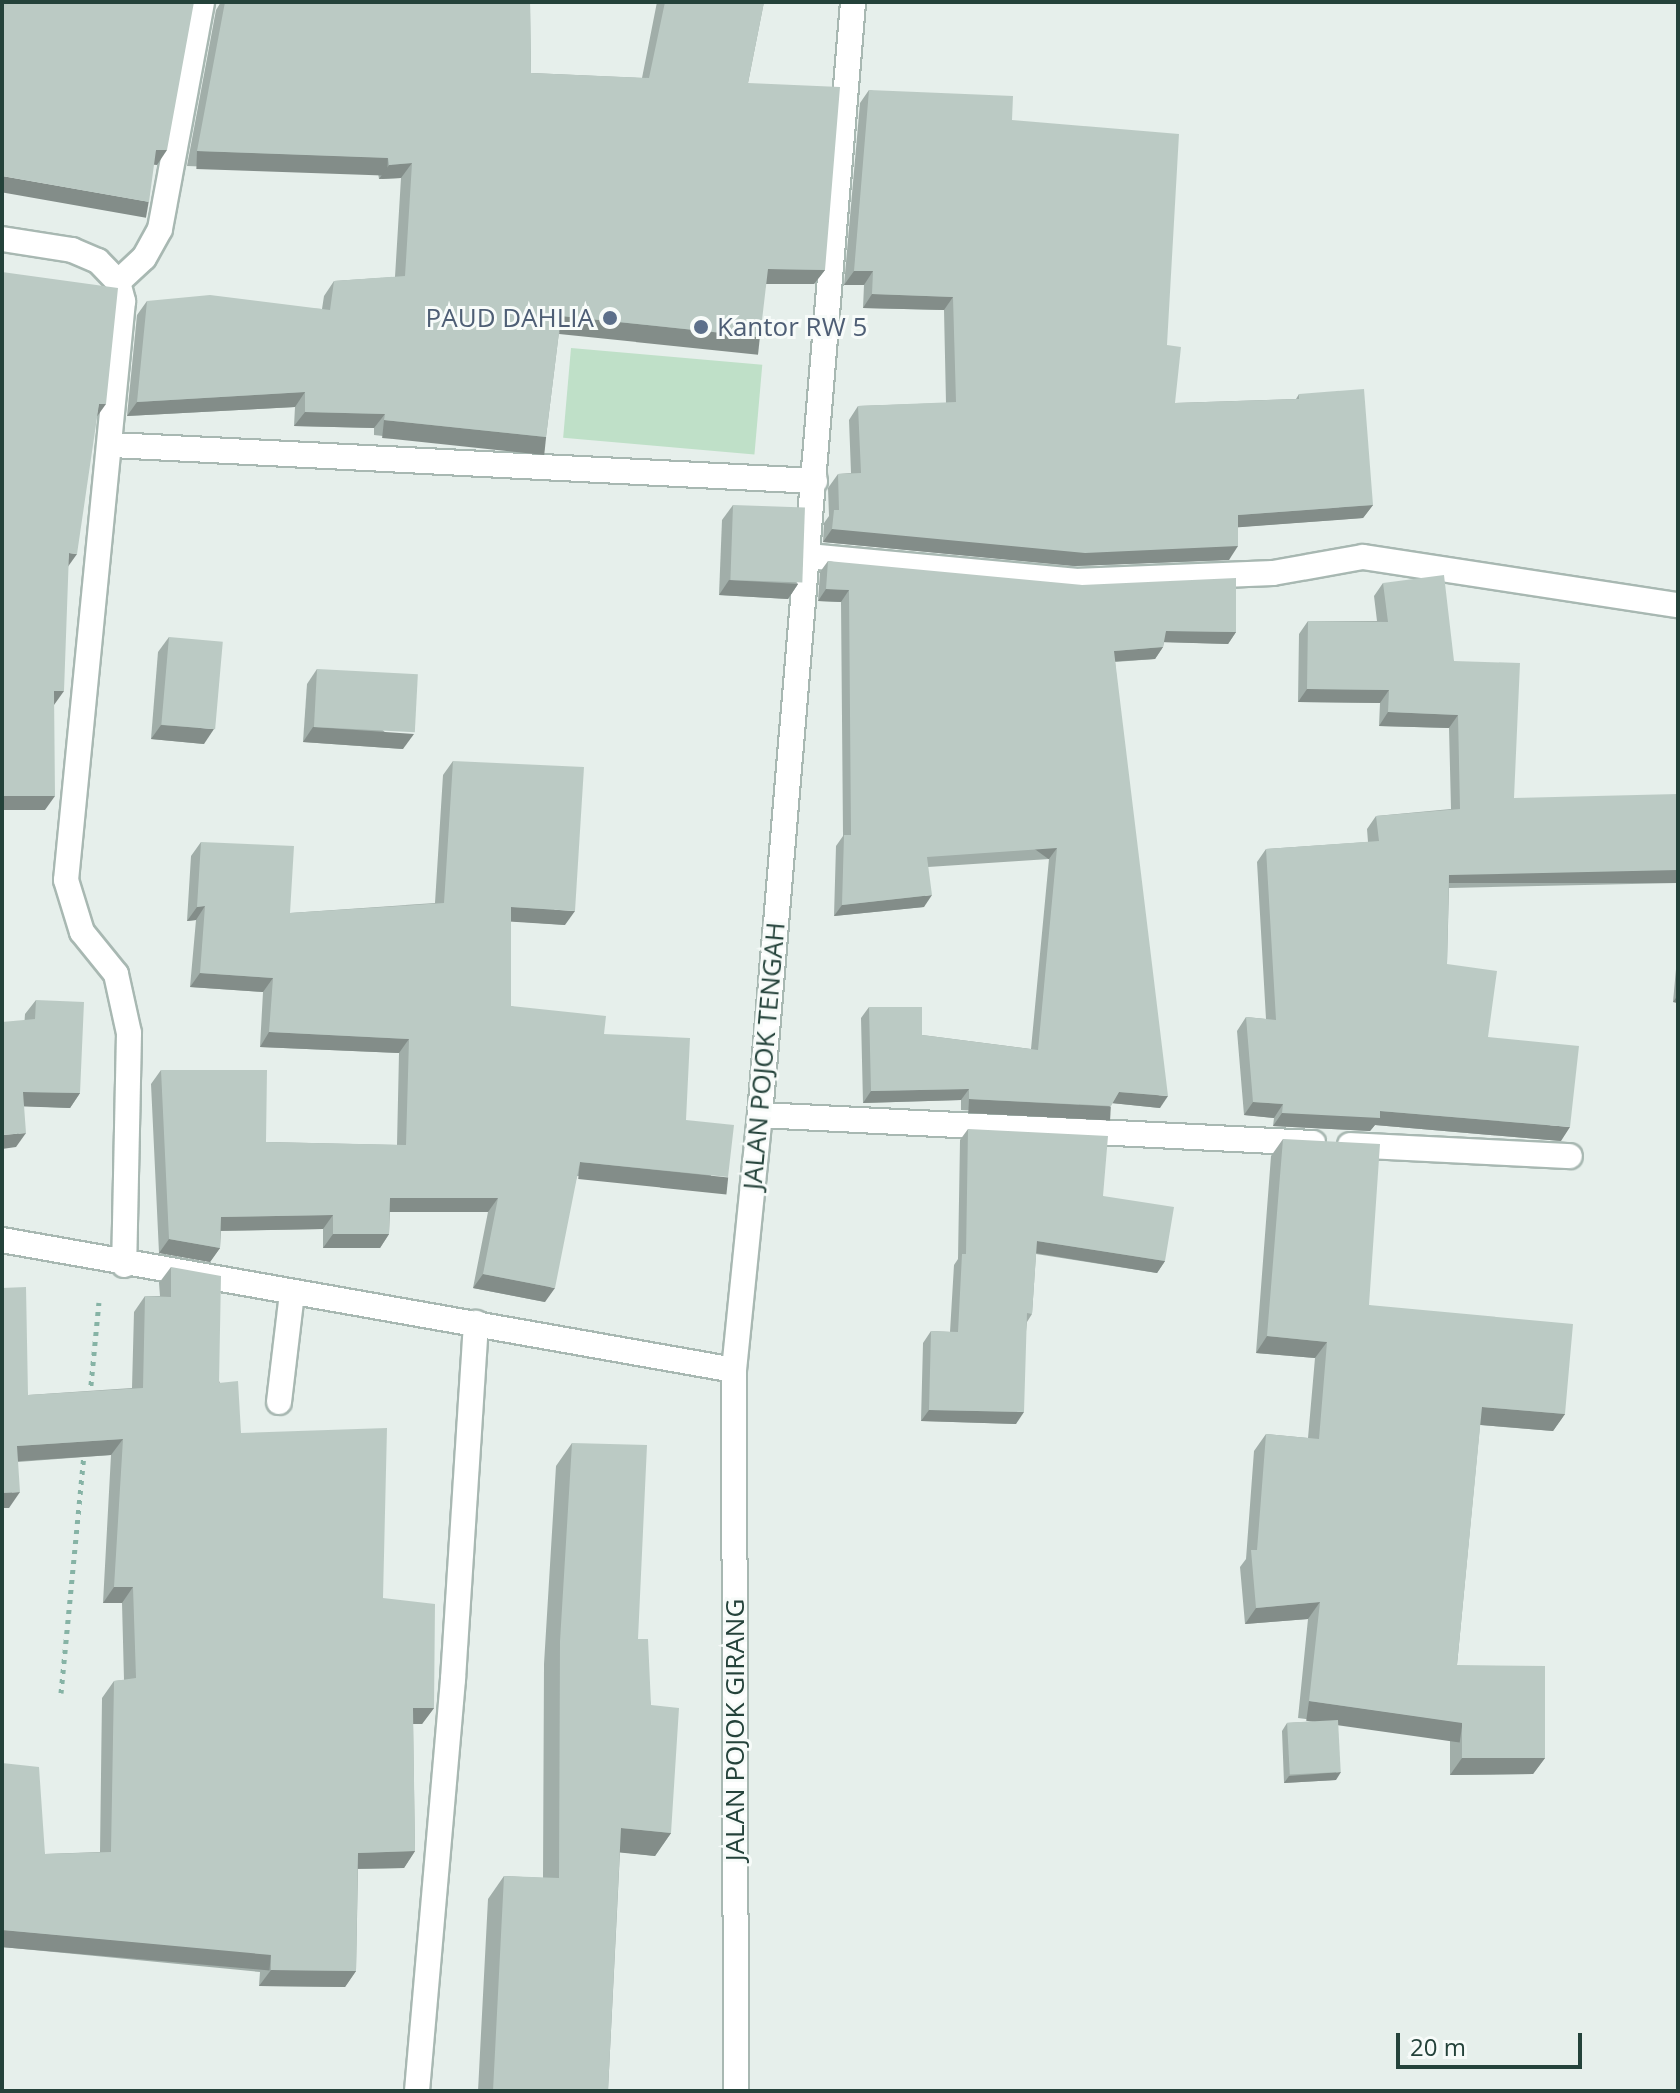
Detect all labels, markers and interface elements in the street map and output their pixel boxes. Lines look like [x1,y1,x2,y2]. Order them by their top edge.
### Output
place label: PAUD DAHLIA [426,302,594,334]
marker: PAUD DAHLIA [601,309,619,327]
place label: Kantor RW 5 [717,311,867,343]
marker: Kantor RW 5 [692,318,710,336]
street label: JALAN POJOK TENGAH [737,921,791,1191]
street label: JALAN POJOK GIRANG [719,1599,751,1861]
scale bar [1400,2017,1586,2067]
text: 20 m [1410,2030,1466,2063]

